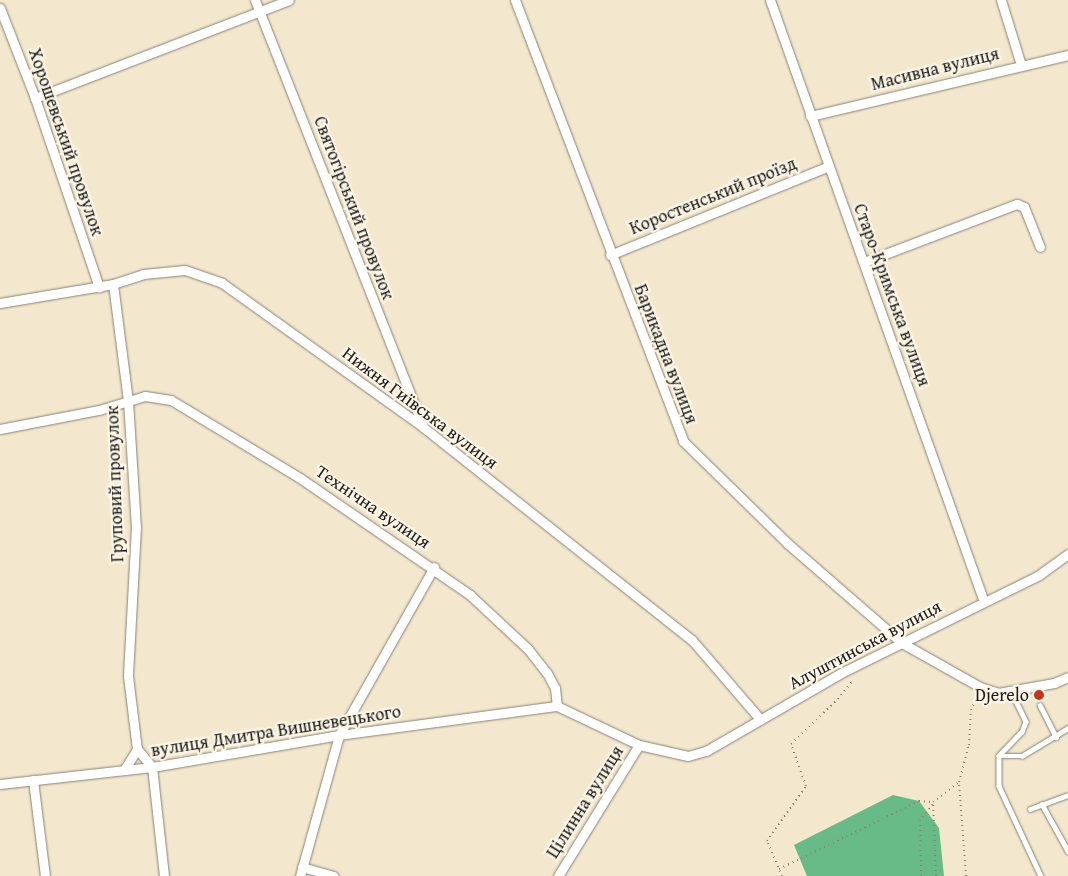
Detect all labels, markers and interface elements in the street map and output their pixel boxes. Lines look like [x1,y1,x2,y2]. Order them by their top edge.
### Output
street label: Масивна вулиця [869,43,1001,95]
street label: Хорошевський провулок [24,45,108,239]
street label: Святогірський провулок [309,113,399,303]
street label: Коростенський проїзд [626,153,800,239]
street label: Старо-Кримська вулиця [849,201,935,389]
street label: Барикадна вулиця [629,281,703,427]
street label: Нижня Гиївська вулиця [338,342,502,474]
street label: Груповий провулок [101,405,129,563]
street label: Технічна вулиця [312,461,434,553]
street label: Алуштинська вулиця [785,596,945,694]
place label: Djerelo [975,684,1029,706]
marker: Djerelo [1033,689,1045,701]
street label: вулиця Дмитра Вишневецького [150,701,402,761]
street label: Цілинна вулиця [542,742,628,862]

